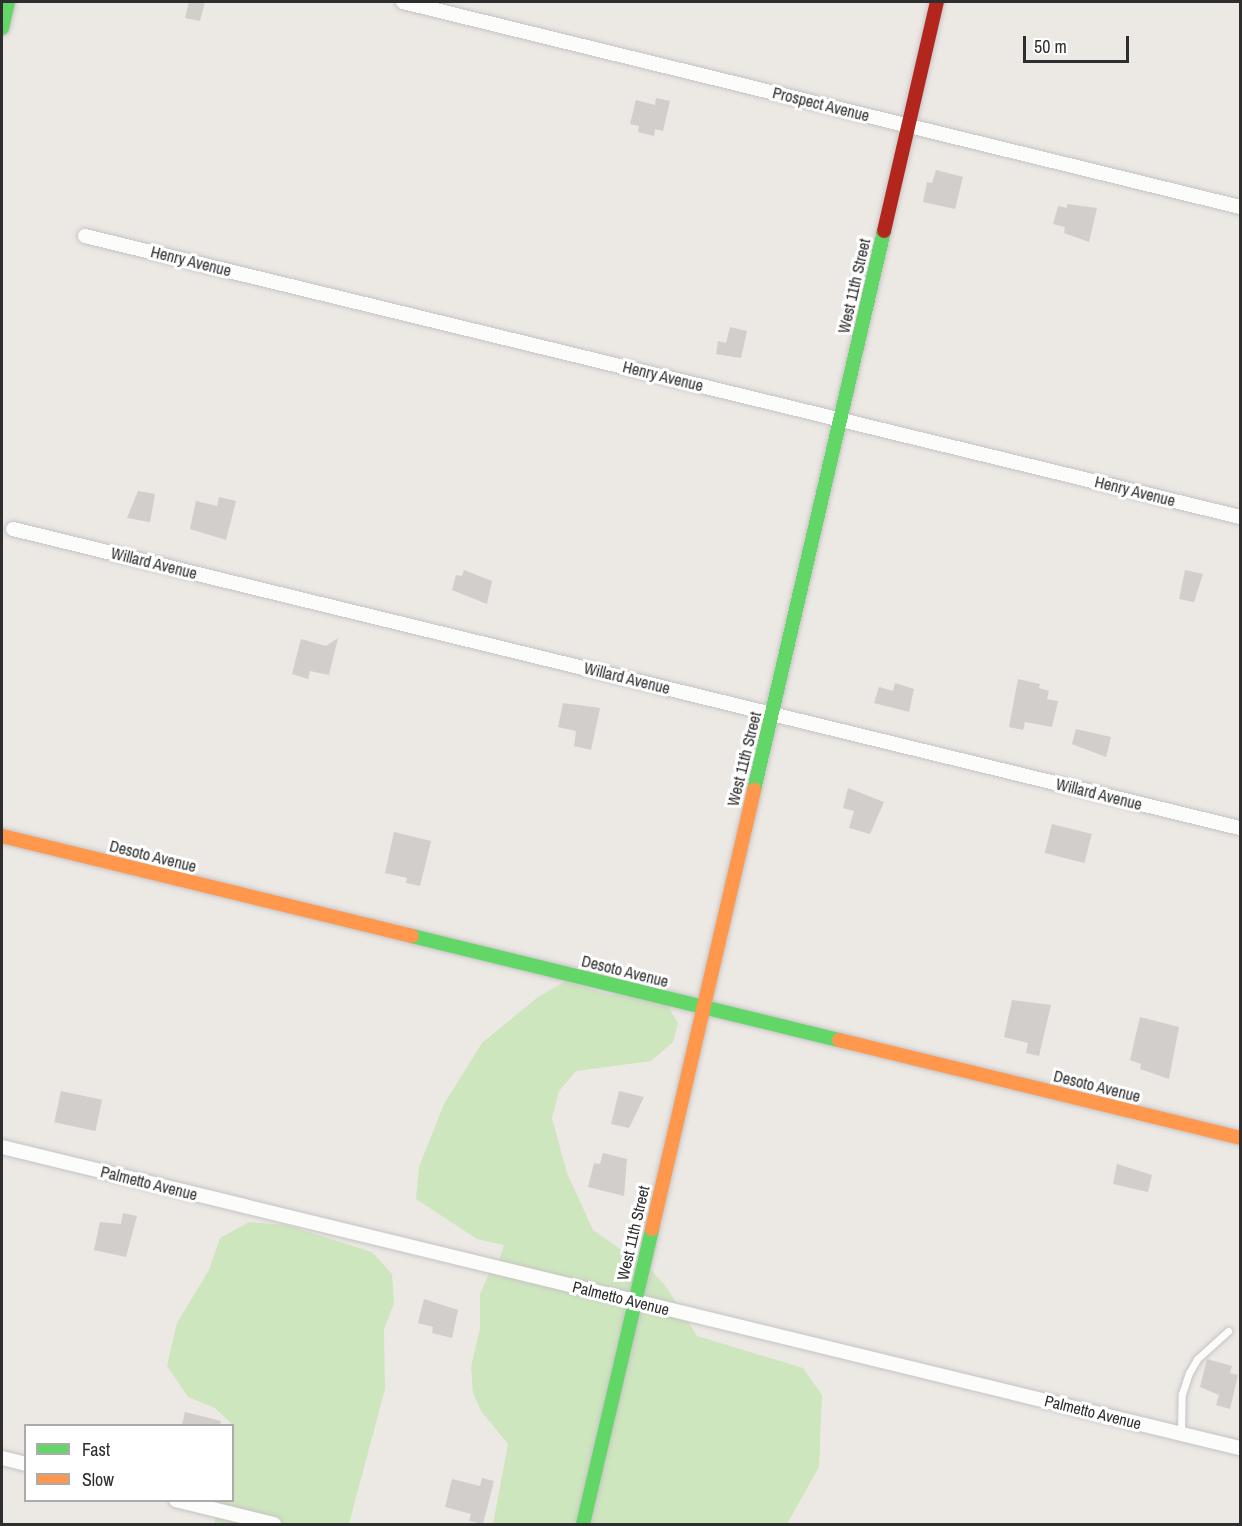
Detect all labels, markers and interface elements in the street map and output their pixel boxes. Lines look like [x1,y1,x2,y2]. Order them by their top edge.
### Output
scale bar [1026,24,1132,62]
text: 50 m [1034,34,1067,59]
street label: Prospect Avenue [770,83,872,125]
street label: West 11th Street [834,237,874,335]
street label: Henry Avenue [148,242,234,280]
street label: Henry Avenue [620,357,706,395]
street label: Henry Avenue [1092,472,1178,510]
street label: Willard Avenue [109,543,199,583]
street label: Willard Avenue [582,658,672,698]
street label: West 11th Street [723,710,765,808]
street label: Willard Avenue [1054,774,1144,814]
street label: Desoto Avenue [107,836,199,876]
street label: Desoto Avenue [579,951,671,991]
street label: Desoto Avenue [1051,1066,1143,1106]
street label: Palmetto Avenue [98,1162,200,1204]
street label: West 11th Street [613,1184,653,1282]
street label: Palmetto Avenue [570,1277,672,1319]
street label: Palmetto Avenue [1042,1391,1144,1433]
legend [24,1424,234,1502]
text: Fast [82,1437,110,1462]
text: Slow [82,1467,114,1492]

